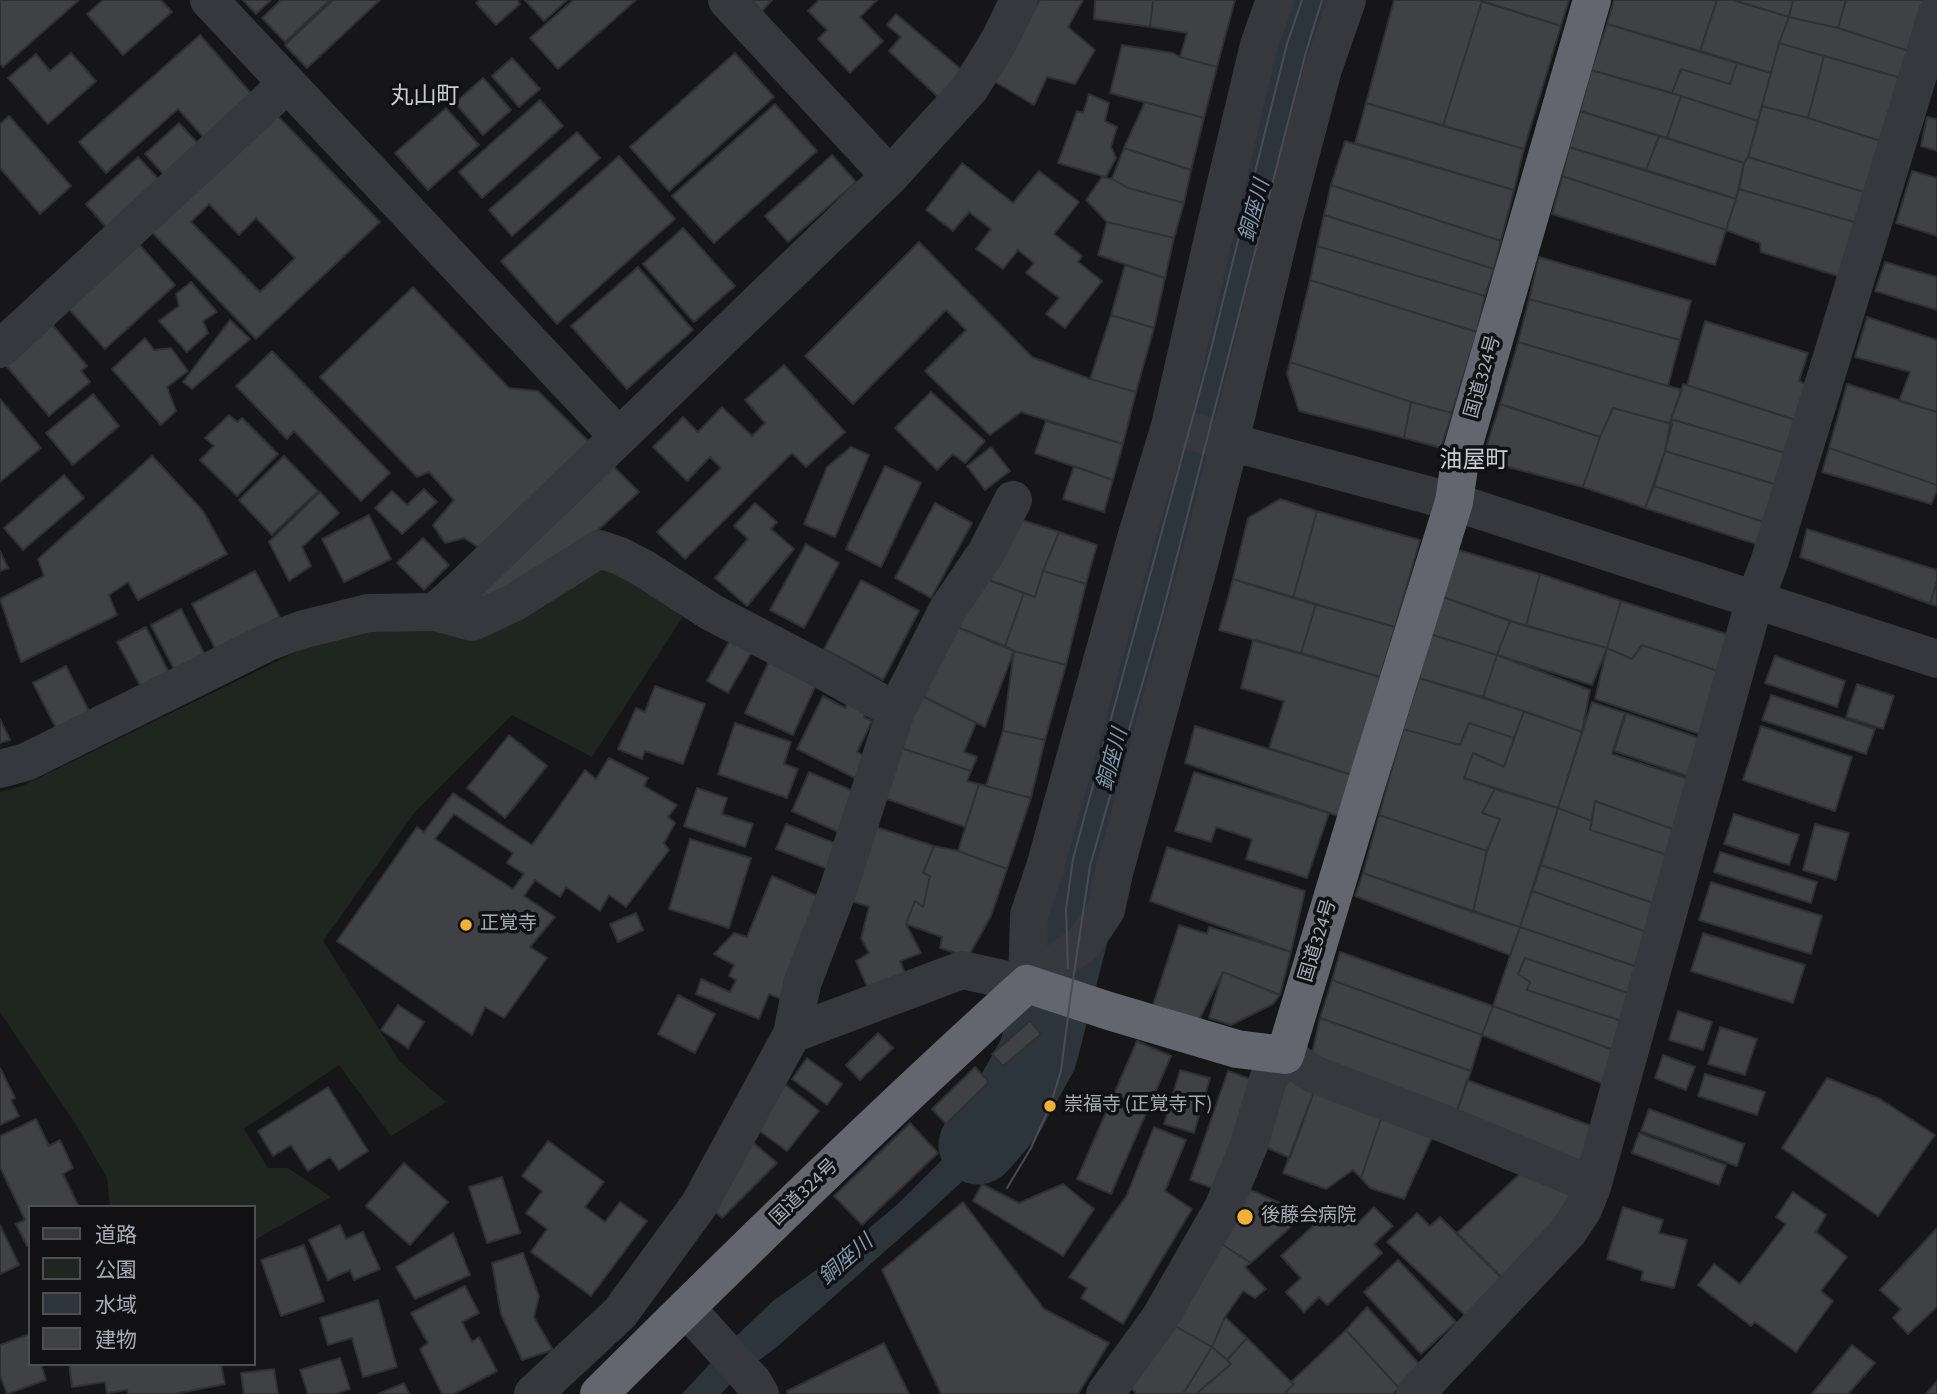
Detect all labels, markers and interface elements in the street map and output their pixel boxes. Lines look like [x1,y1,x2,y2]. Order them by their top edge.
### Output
district label: 丸山町 [391,84,459,112]
water label: 銅座川 [1236,177,1276,245]
street label: 国道324号 [1461,333,1507,421]
district label: 油屋町 [1440,448,1508,476]
water label: 銅座川 [1094,726,1134,794]
street label: 国道324号 [1296,897,1342,985]
place label: 正覚寺 [480,914,537,936]
marker: 正覚寺 [458,917,474,933]
place label: 崇福寺 (正覚寺下) [1064,1095,1212,1117]
marker: 崇福寺 (正覚寺下) [1042,1098,1058,1114]
street label: 国道324号 [766,1155,844,1231]
legend [28,1205,256,1366]
place label: 後藤会病院 [1261,1206,1356,1228]
marker: 後藤会病院 [1235,1207,1255,1227]
text: 道路 [95,1220,137,1250]
water label: 銅座川 [815,1231,879,1291]
text: 公園 [95,1255,137,1285]
text: 水域 [95,1290,137,1320]
text: 建物 [95,1325,137,1355]

